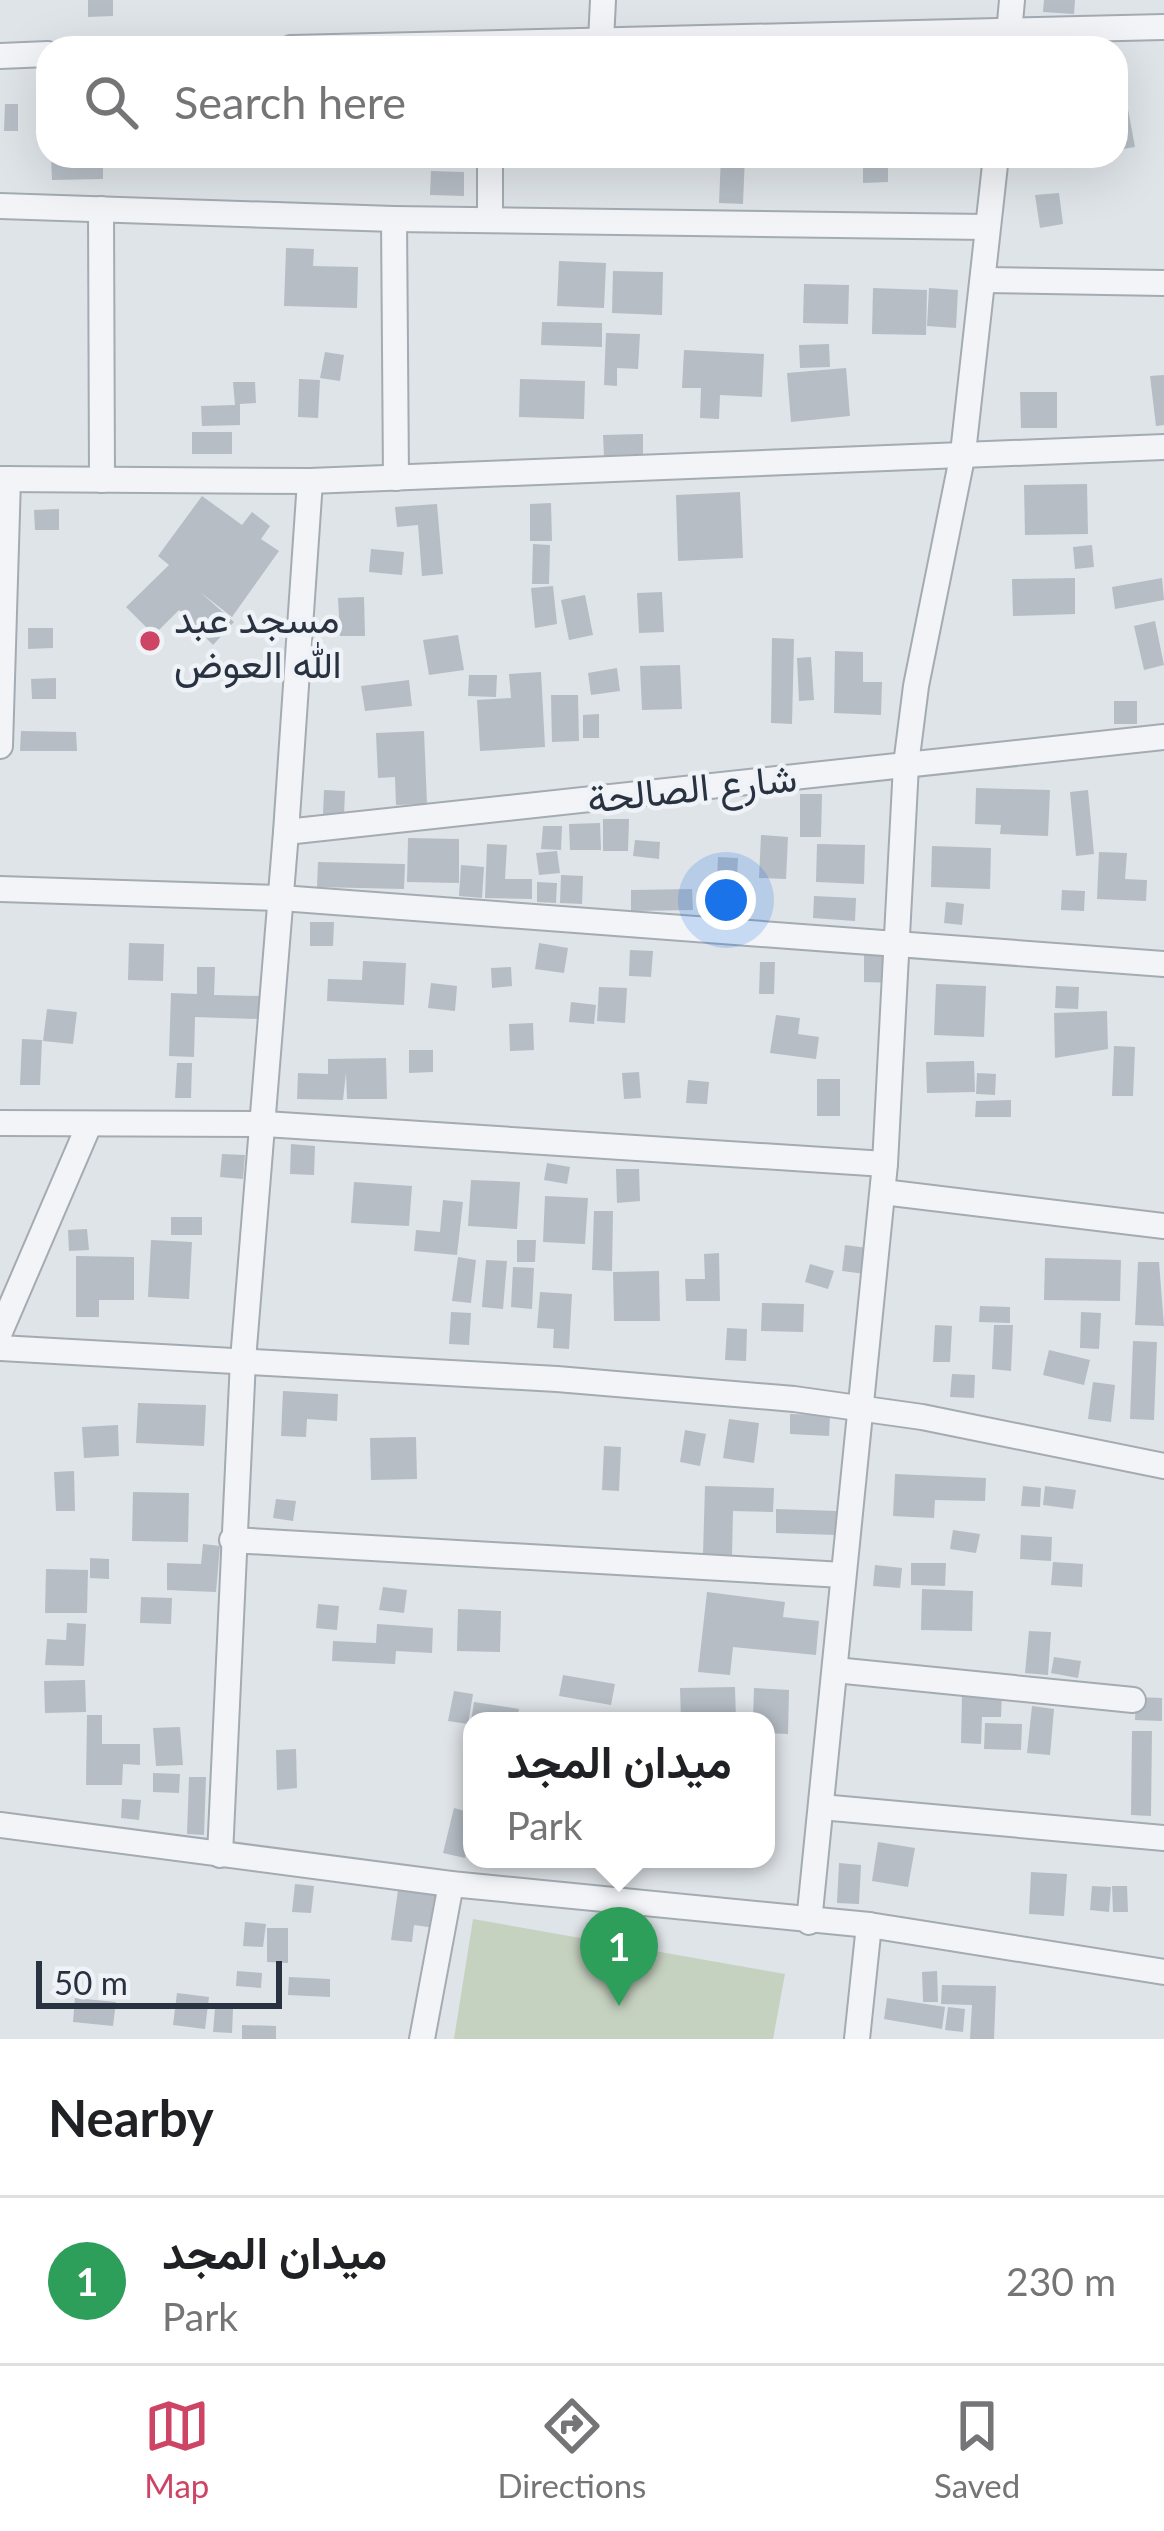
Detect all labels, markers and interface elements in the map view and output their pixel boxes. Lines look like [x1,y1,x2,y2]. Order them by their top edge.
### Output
search box [36,36,1128,168]
icon: search [78,69,144,135]
text: Search here [174,75,406,129]
place label: مسجد عبد الله العوض [174,595,342,689]
marker: مسجد عبد الله العوض [137,628,163,654]
street label: شارع الصالحة [585,753,799,826]
your location [696,870,756,930]
popup [463,1712,775,1868]
text: ميدان المجد [506,1734,732,1788]
text: Park [506,1802,583,1848]
pin: 1 [580,1907,658,2006]
scale bar [36,1955,282,2008]
text: 50 m [54,1962,128,2002]
text: Nearby [48,2087,214,2148]
text: ميدان المجد [162,2225,387,2279]
text: 1 [76,2258,98,2304]
text: 230 m [1006,2258,1116,2304]
text: Park [162,2293,238,2339]
tab: Map [144,2393,210,2505]
tab: Directions [497,2393,646,2505]
tab: Saved [934,2393,1020,2505]

